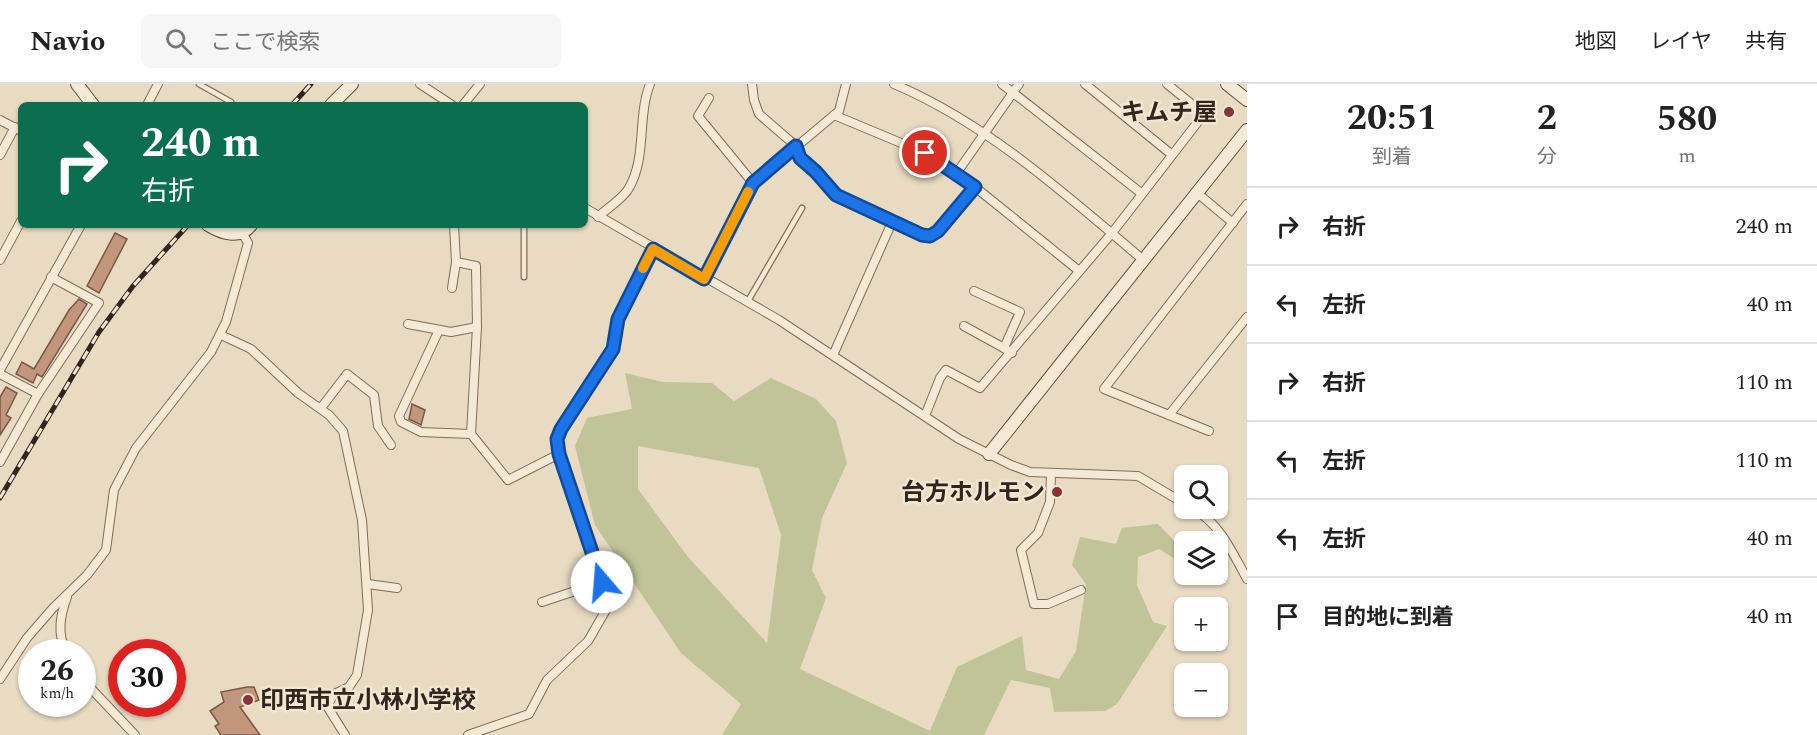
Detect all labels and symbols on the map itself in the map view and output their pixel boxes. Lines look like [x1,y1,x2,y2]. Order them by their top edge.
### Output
place label: キムチ屋 [1121,95,1217,131]
marker: キムチ屋 [1222,105,1236,119]
pin [899,127,950,178]
place label: 台方ホルモン [901,475,1045,511]
marker: 台方ホルモン [1050,485,1064,499]
position arrow [570,550,634,614]
speed limit sign: 30 [108,639,186,717]
place label: 印西市立小林小学校 [260,683,476,719]
marker: 印西市立小林小学校 [241,693,255,707]

